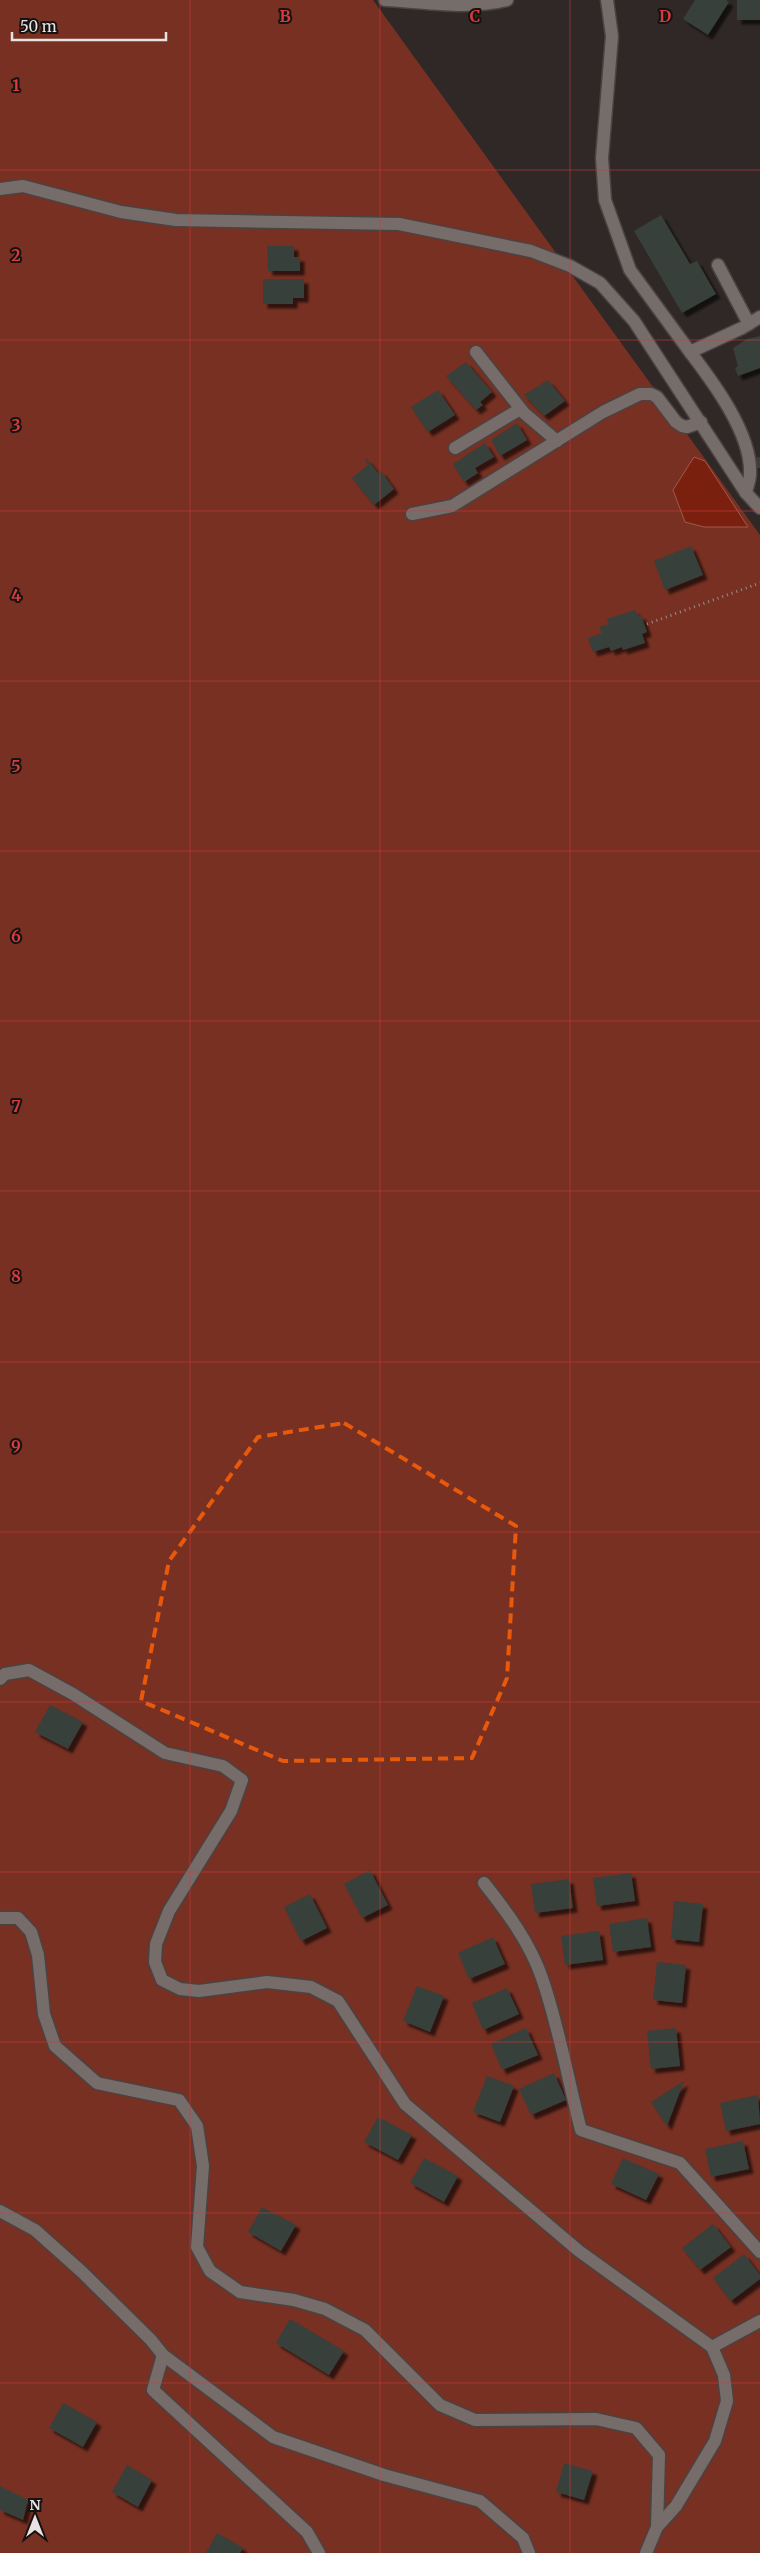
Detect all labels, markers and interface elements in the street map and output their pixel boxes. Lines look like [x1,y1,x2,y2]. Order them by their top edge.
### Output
text: B [279,6,291,26]
text: C [470,6,480,26]
text: D [659,6,671,26]
scale bar [12,10,166,42]
text: 50 m [20,17,57,36]
text: 1 [12,75,20,95]
text: 2 [11,245,21,265]
text: 3 [11,415,21,435]
text: 4 [11,585,21,605]
text: 5 [11,756,21,776]
text: 6 [11,926,21,946]
text: 7 [11,1096,21,1116]
text: 8 [11,1266,21,1286]
text: 9 [11,1436,21,1456]
north arrow [10,2493,60,2543]
text: N [29,2496,41,2514]

